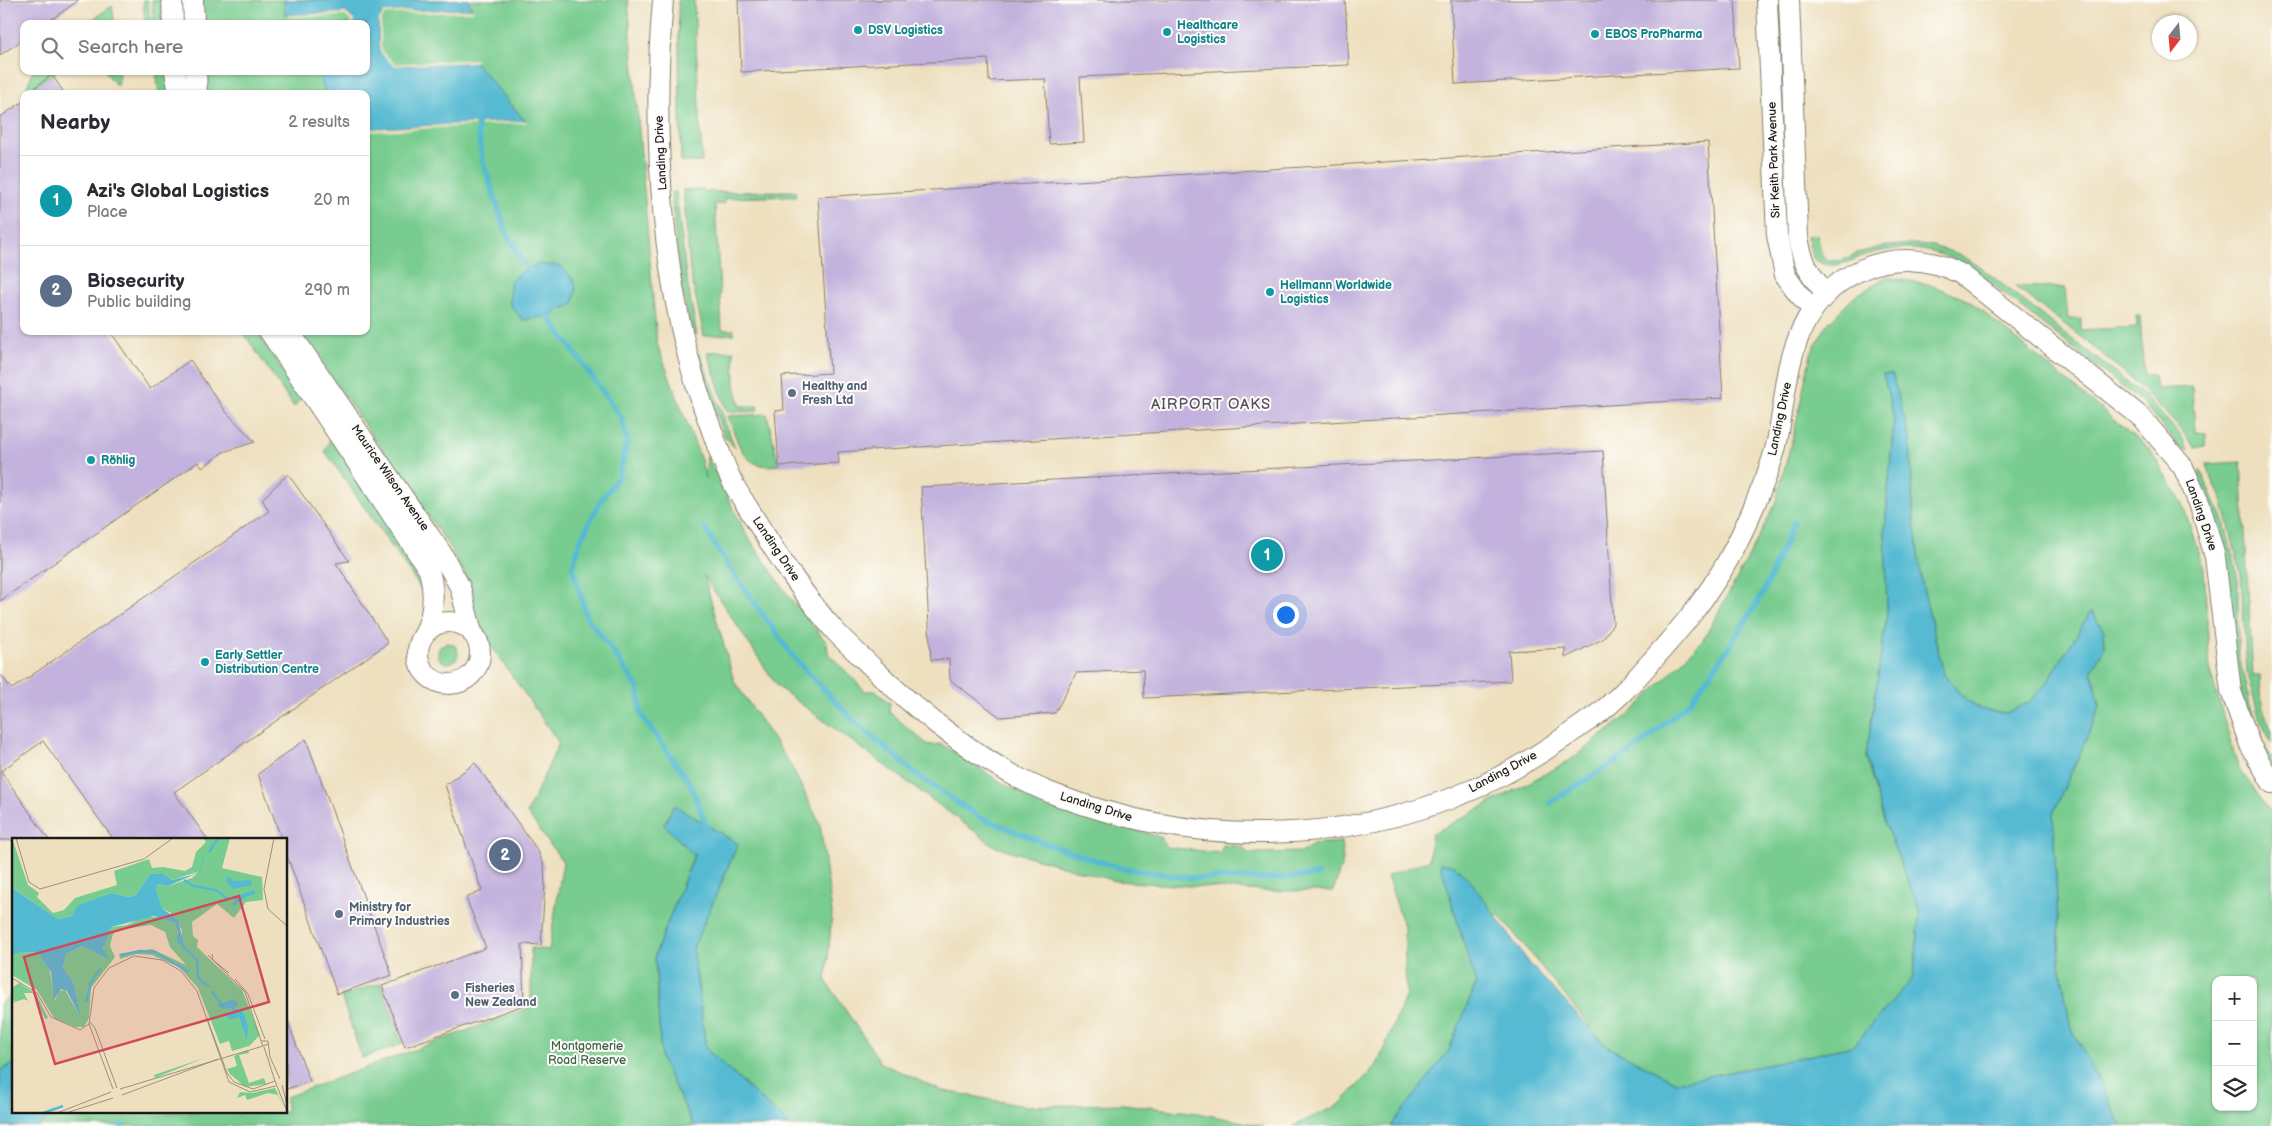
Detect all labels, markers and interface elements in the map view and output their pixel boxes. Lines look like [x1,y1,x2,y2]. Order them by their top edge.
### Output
north arrow [2152,15,2197,60]
place label: Healthcare Logistics [1177,18,1238,47]
search box [20,20,370,75]
place label: DSV Logistics [868,23,943,38]
marker: DSV Logistics [852,24,864,36]
marker: Healthcare Logistics [1161,26,1173,38]
place label: EBOS ProPharma [1605,27,1702,42]
marker: EBOS ProPharma [1589,28,1601,40]
icon: search [38,34,66,62]
text: Search here [78,36,183,59]
street label: Sir Keith Park Avenue [1764,102,1784,218]
text: Nearby [40,110,110,135]
text: 2 results [288,113,350,132]
street label: Landing Drive [652,115,670,191]
text: Azi's Global Logistics [87,180,269,203]
text: 1 [53,191,59,210]
text: 20 m [314,191,350,210]
text: Place [87,203,128,222]
text: Biosecurity [87,270,185,293]
place label: Hellmann Worldwide Logistics [1280,278,1392,307]
text: 2 [51,281,61,300]
text: 290 m [304,281,350,300]
marker: Hellmann Worldwide Logistics [1264,286,1276,298]
text: Public building [87,293,191,312]
place label: Healthy and Fresh Ltd [802,379,867,408]
street label: Landing Drive [1765,381,1795,457]
marker: Healthy and Fresh Ltd [786,387,798,399]
district label: AIRPORT OAKS [1151,395,1271,414]
street label: Maurice Wilson Avenue [348,422,432,534]
place label: Röhlig [101,453,136,468]
marker: Röhlig [85,454,97,466]
street label: Landing Drive [2182,477,2220,553]
street label: Landing Drive [749,514,803,584]
pin: 1 [1251,536,1283,574]
your location [1273,602,1299,628]
place label: Early Settler Distribution Centre [215,648,319,677]
marker: Early Settler Distribution Centre [199,656,211,668]
street label: Landing Drive [1466,748,1540,796]
street label: Landing Drive [1058,789,1134,825]
pin: 2 [489,836,521,874]
inset map [12,838,288,1114]
place label: Ministry for Primary Industries [349,900,450,929]
marker: Ministry for Primary Industries [333,908,345,920]
map controls [2212,976,2257,1111]
button: + [2212,976,2257,1021]
place label: Fisheries New Zealand [465,981,537,1010]
marker: Fisheries New Zealand [449,989,461,1001]
button: − [2212,1021,2257,1066]
park label: Montgomerie Road Reserve [548,1039,626,1068]
button: layers [2212,1066,2257,1111]

